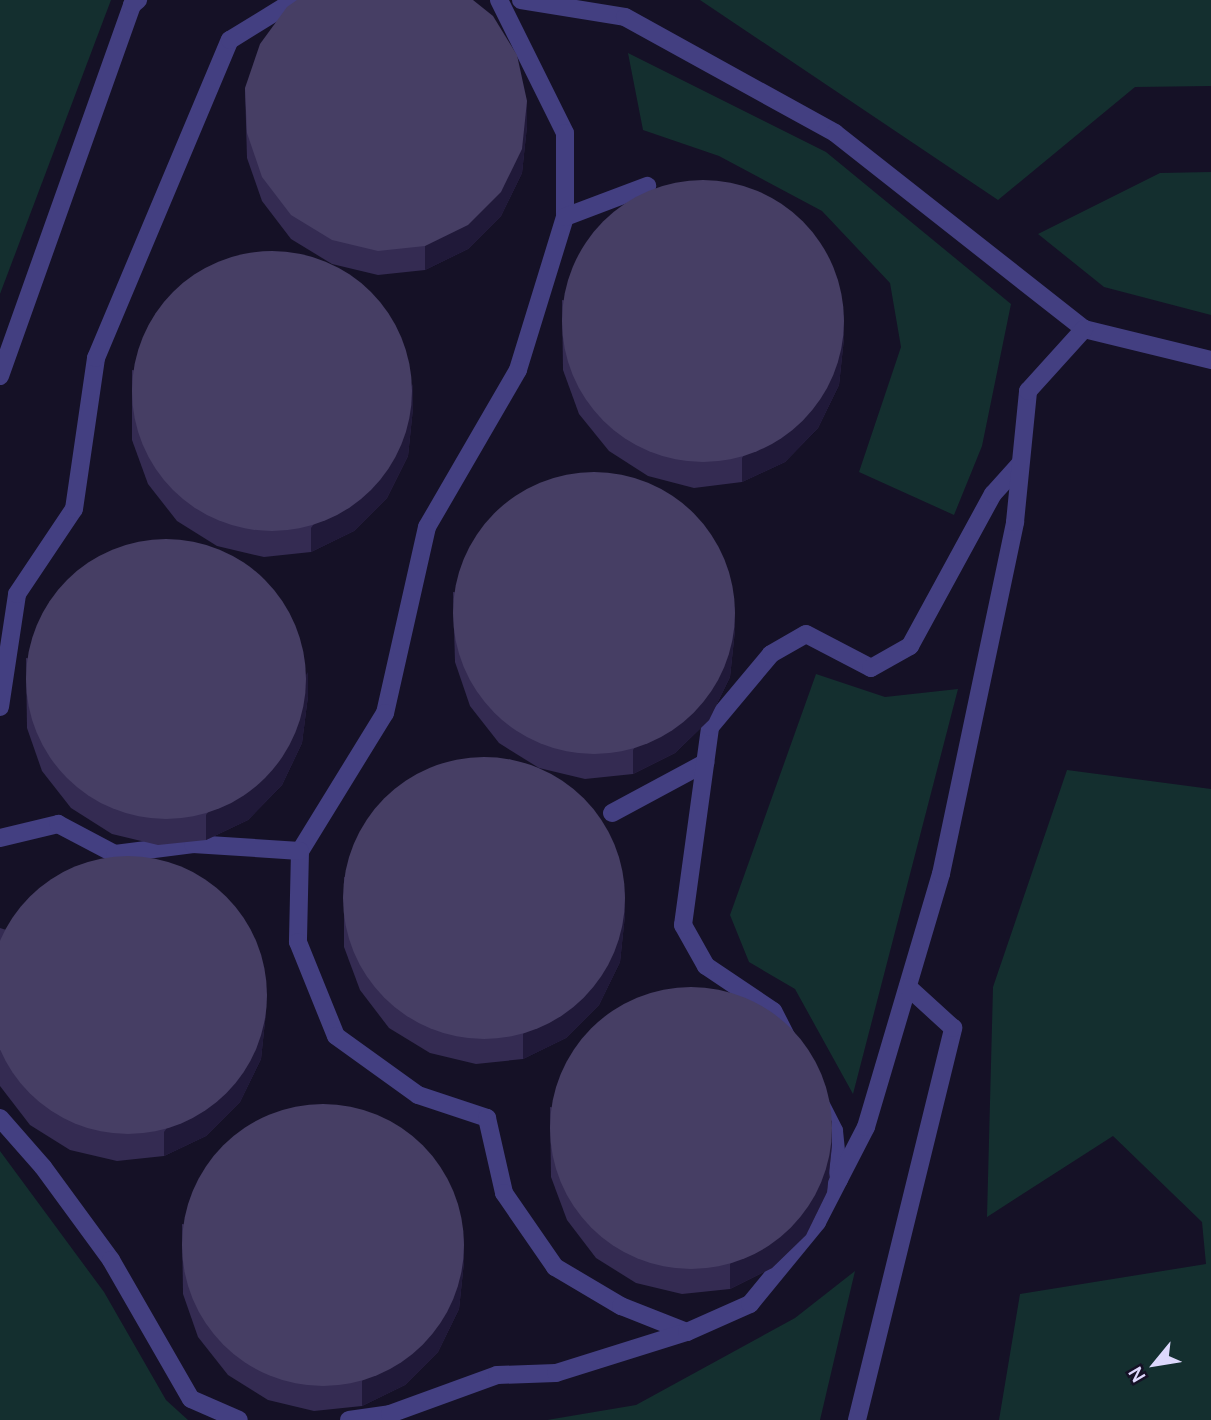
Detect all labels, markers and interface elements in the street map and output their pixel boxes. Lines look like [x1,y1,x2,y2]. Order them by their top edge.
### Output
north arrow [1120,1329,1190,1399]
text: N [1122,1362,1151,1387]

